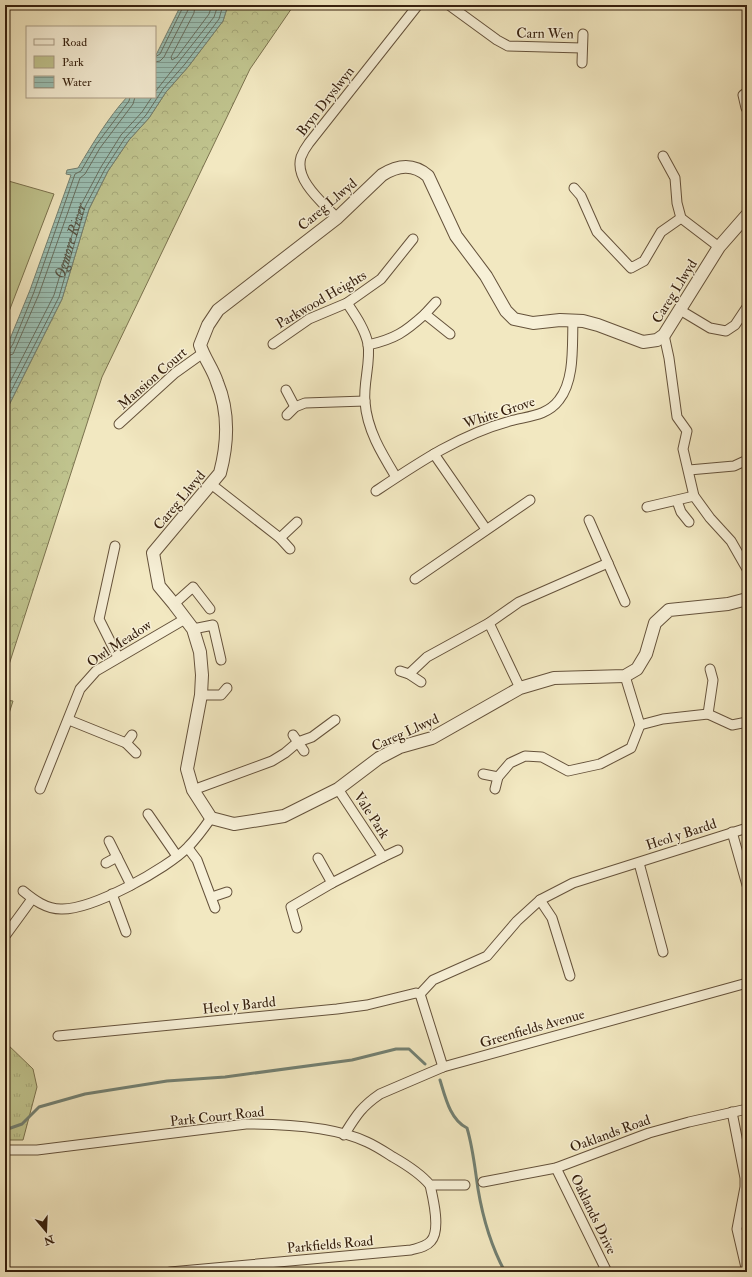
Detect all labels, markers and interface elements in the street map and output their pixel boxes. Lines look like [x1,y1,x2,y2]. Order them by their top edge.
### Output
street label: Carn Wen [516,25,574,42]
legend [26,26,156,98]
text: Road [62,35,87,50]
text: Park [62,55,84,70]
street label: Bryn Dryslwyn [293,63,359,140]
text: Water [61,75,92,90]
street label: Careg Llwyd [294,175,361,235]
water label: Ogmore River [50,200,91,281]
street label: Careg Llwyd [648,256,702,327]
street label: Parkwood Heights [273,267,370,332]
street label: Mansion Court [114,344,191,413]
street label: White Grove [460,393,537,432]
street label: Careg Llwyd [150,467,210,534]
street label: Owl Meadow [84,616,155,671]
street label: Careg Llwyd [369,710,442,756]
street label: Vale Park [350,789,393,842]
street label: Heol y Bardd [644,815,719,855]
street label: Heol y Bardd [202,993,277,1019]
street label: Greenfields Avenue [478,1005,587,1052]
street label: Park Court Road [169,1103,265,1130]
street label: Oaklands Road [568,1111,653,1156]
street label: Oaklands Drive [567,1171,620,1257]
north arrow [26,1211,66,1251]
text: N [41,1232,57,1248]
street label: Parkfields Road [286,1232,374,1257]

